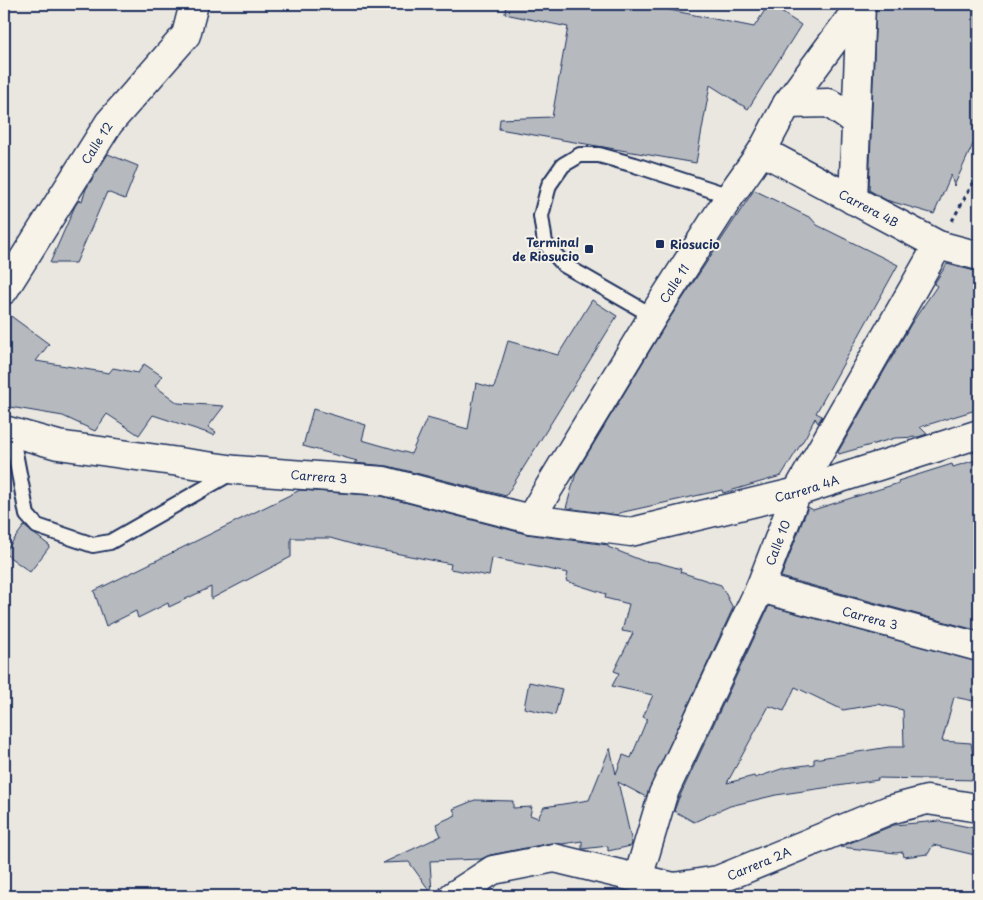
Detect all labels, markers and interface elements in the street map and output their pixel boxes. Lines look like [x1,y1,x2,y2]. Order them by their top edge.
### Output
street label: Calle 12 [77,118,117,167]
street label: Carrera 4B [836,185,902,231]
place label: Terminal de Riosucio [512,233,579,265]
place label: Riosucio [670,235,720,253]
marker: Riosucio [654,238,666,250]
marker: Terminal de Riosucio [583,243,595,255]
street label: Calle 11 [655,260,693,306]
street label: Carrera 3 [290,465,348,487]
street label: Carrera 4A [773,470,841,506]
street label: Calle 10 [761,517,794,568]
street label: Carrera 3 [840,602,900,634]
street label: Carrera 2A [724,842,793,884]

